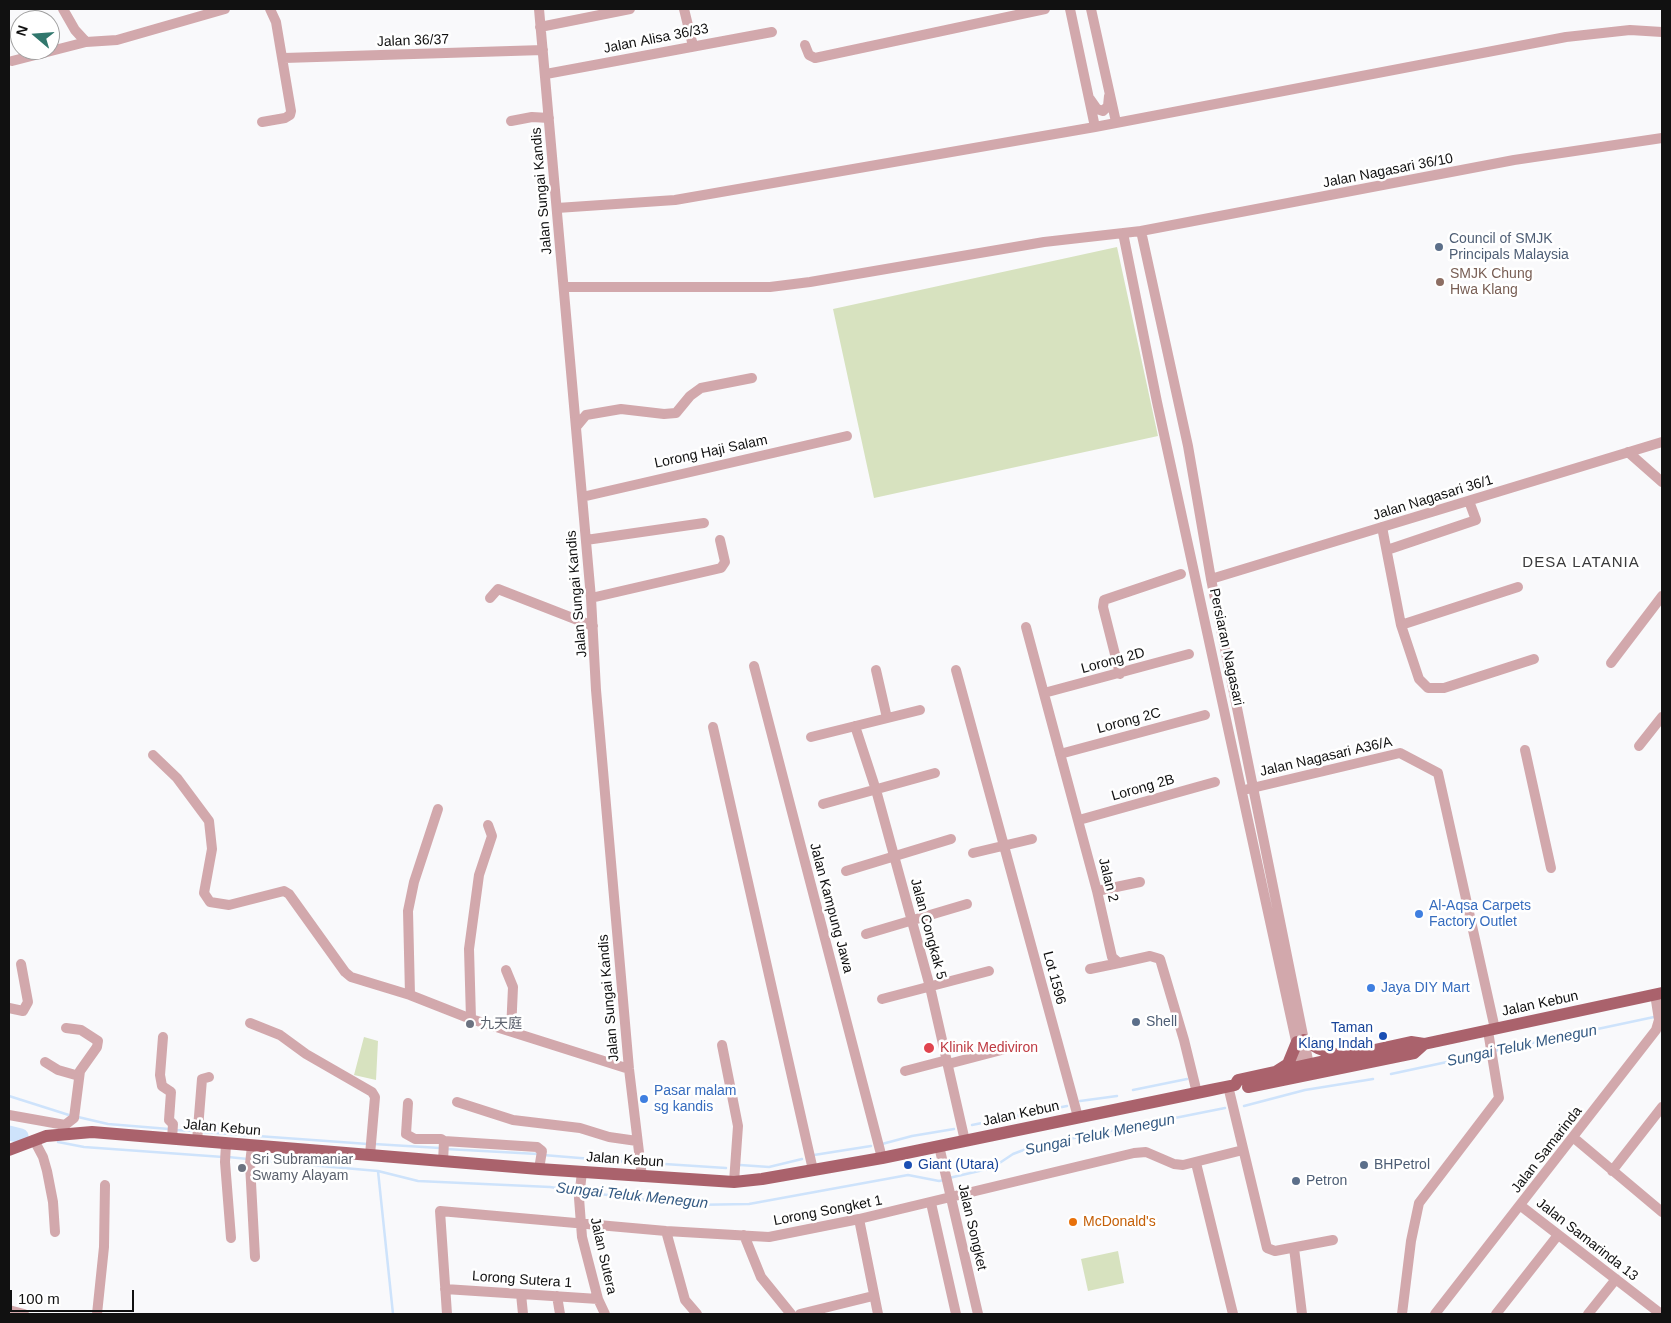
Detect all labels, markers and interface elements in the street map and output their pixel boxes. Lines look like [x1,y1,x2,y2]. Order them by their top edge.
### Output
north arrow [10,10,60,60]
street label: Jalan Alisa 36/33 [602,21,710,57]
text: N [13,23,31,38]
street label: Jalan 36/37 [377,31,449,51]
street label: Jalan Sungai Kandis [528,127,556,255]
street label: Jalan Nagasari 36/10 [1321,150,1455,192]
place label: Council of SMJK Principals Malaysia [1449,231,1569,264]
marker: Council of SMJK Principals Malaysia [1433,241,1445,253]
place label: SMJK Chung Hwa Klang [1450,266,1532,298]
marker: SMJK Chung Hwa Klang [1434,276,1446,288]
street label: Lorong Haji Salam [653,432,769,472]
street label: Jalan Nagasari 36/1 [1371,472,1495,524]
street label: Jalan Sungai Kandis [563,530,591,658]
district label: DESA LATANIA [1521,554,1641,572]
street label: Persiaran Nagasari [1205,587,1247,707]
street label: Lorong 2D [1079,644,1147,678]
street label: Lorong 2C [1095,704,1163,738]
street label: Jalan Nagasari A36/A [1258,734,1394,780]
street label: Lorong 2B [1110,771,1176,805]
street label: Jalan Kampung Jawa [806,841,856,975]
street label: Jalan 2 [1094,856,1122,904]
street label: Jalan Congkak 5 [906,876,950,982]
place label: Al-Aqsa Carpets Factory Outlet [1429,898,1531,930]
marker: Al-Aqsa Carpets Factory Outlet [1413,908,1425,920]
street label: Jalan Sungai Kandis [595,934,623,1062]
street label: Lot 1596 [1039,950,1069,1006]
place label: Jaya DIY Mart [1381,980,1470,996]
marker: Jaya DIY Mart [1365,982,1377,994]
street label: Jalan Kebun [1500,988,1580,1020]
place label: Shell [1146,1014,1177,1030]
place label: 九天庭 [480,1016,522,1032]
marker: Shell [1130,1016,1142,1028]
marker: 九天庭 [464,1018,476,1030]
place label: Taman Klang Indah [1298,1020,1373,1052]
water label: Sungai Teluk Menegun [1445,1021,1599,1071]
marker: Taman Klang Indah [1377,1030,1389,1042]
place label: Klinik Mediviron [940,1040,1038,1056]
marker: Klinik Mediviron [922,1041,936,1055]
place label: Pasar malam sg kandis [654,1083,736,1116]
marker: Pasar malam sg kandis [638,1093,650,1105]
street label: Jalan Kebun [981,1098,1061,1130]
street label: Jalan Samarinda [1508,1103,1586,1197]
water label: Sungai Teluk Menegun [1023,1110,1177,1160]
street label: Jalan Kebun [182,1116,262,1140]
street label: Jalan Kebun [586,1149,664,1171]
place label: Sri Subramaniar Swamy Alayam [252,1152,353,1184]
place label: Giant (Utara) [918,1157,999,1173]
place label: BHPetrol [1374,1157,1430,1173]
marker: Giant (Utara) [902,1159,914,1171]
marker: BHPetrol [1358,1159,1370,1171]
marker: Sri Subramaniar Swamy Alayam [236,1162,248,1174]
place label: Petron [1306,1173,1347,1189]
marker: Petron [1290,1175,1302,1187]
water label: Sungai Teluk Menegun [555,1179,709,1213]
street label: Jalan Songket [954,1182,990,1272]
street label: Lorong Songket 1 [772,1192,884,1230]
street label: Jalan Samarinda 13 [1533,1195,1641,1285]
place label: McDonald's [1083,1214,1156,1230]
street label: Jalan Sutera [586,1216,620,1296]
marker: McDonald's [1067,1216,1079,1228]
street label: Lorong Sutera 1 [471,1268,573,1292]
scale bar [12,1280,136,1312]
text: 100 m [18,1290,60,1307]

